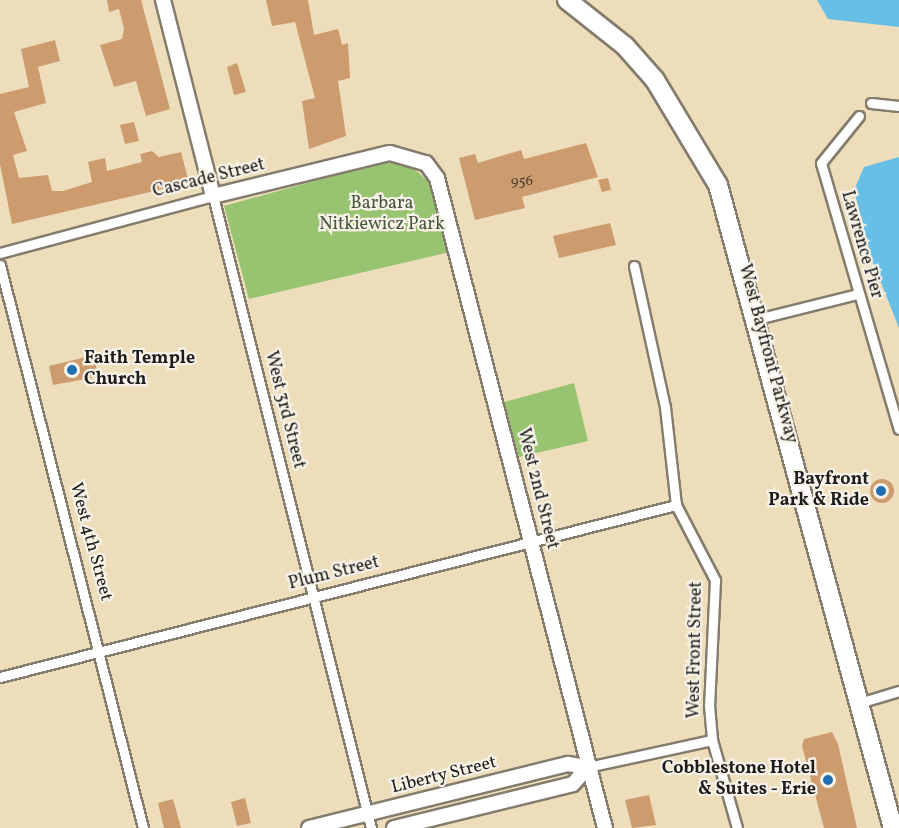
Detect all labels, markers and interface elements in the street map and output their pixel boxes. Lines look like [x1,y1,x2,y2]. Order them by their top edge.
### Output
street label: Cascade Street [151,155,267,203]
house number: 956 [511,173,533,191]
street label: Lawrence Pier [835,188,887,302]
park label: Barbara Nitkiewicz Park [319,194,445,236]
street label: West Bayfront Parkway [733,262,801,446]
place label: Faith Temple Church [84,349,195,392]
street label: West 3rd Street [259,349,309,471]
marker: Faith Temple Church [65,363,79,377]
street label: West 2nd Street [512,426,562,552]
place label: Bayfront Park & Ride [768,470,869,512]
street label: West 4th Street [64,481,116,603]
marker: Bayfront Park & Ride [874,484,888,498]
street label: Plum Street [286,552,382,596]
street label: West Front Street [684,581,708,719]
street label: Liberty Street [389,752,499,800]
place label: Cobblestone Hotel & Suites - Erie [662,759,816,802]
marker: Cobblestone Hotel & Suites - Erie [821,773,835,787]

